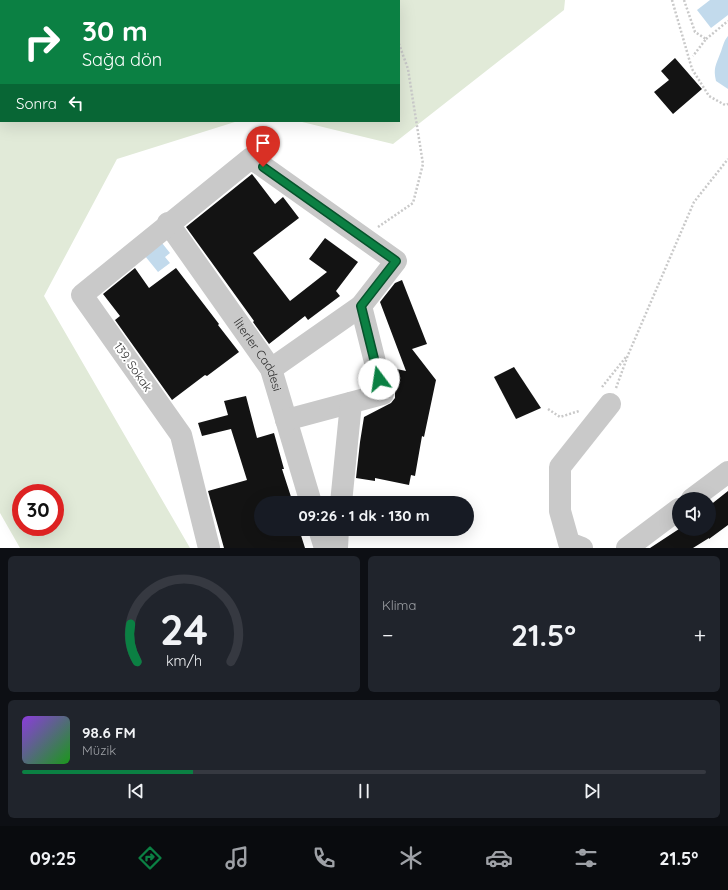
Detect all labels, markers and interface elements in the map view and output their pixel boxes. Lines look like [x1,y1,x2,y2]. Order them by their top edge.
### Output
text: 30 m [82,13,148,48]
icon: right [16,16,68,68]
text: Sağa dön [82,48,162,71]
icon: left [65,92,87,114]
text: Sonra [16,94,57,113]
pin [246,126,280,167]
icon: arrive [252,132,274,154]
street label: İlterler Caddesi [231,315,285,393]
street label: 139. Sokak [111,339,156,394]
position arrow [358,358,400,400]
speed limit sign: 30 [12,484,64,536]
map controls [672,492,716,536]
button: sound [672,492,716,536]
text: 09:26 · 1 dk · 130 m [298,506,430,525]
text: Klima [382,597,416,613]
text: 24 [160,603,208,655]
text: 21.5° [511,616,576,654]
text: − [382,621,393,649]
text: + [694,621,706,649]
text: km/h [166,652,202,670]
text: 98.6 FM [82,723,136,742]
text: Müzik [82,742,116,758]
icon: previous [125,780,147,802]
icon: pause [353,780,375,802]
icon: next [581,780,603,802]
icon: directions [136,844,164,872]
icon: music [223,844,251,872]
icon: phone [310,844,338,872]
icon: climate [397,844,425,872]
icon: car [485,844,513,872]
icon: filters [572,844,600,872]
text: 09:25 [30,847,76,870]
text: 21.5° [659,847,698,870]

